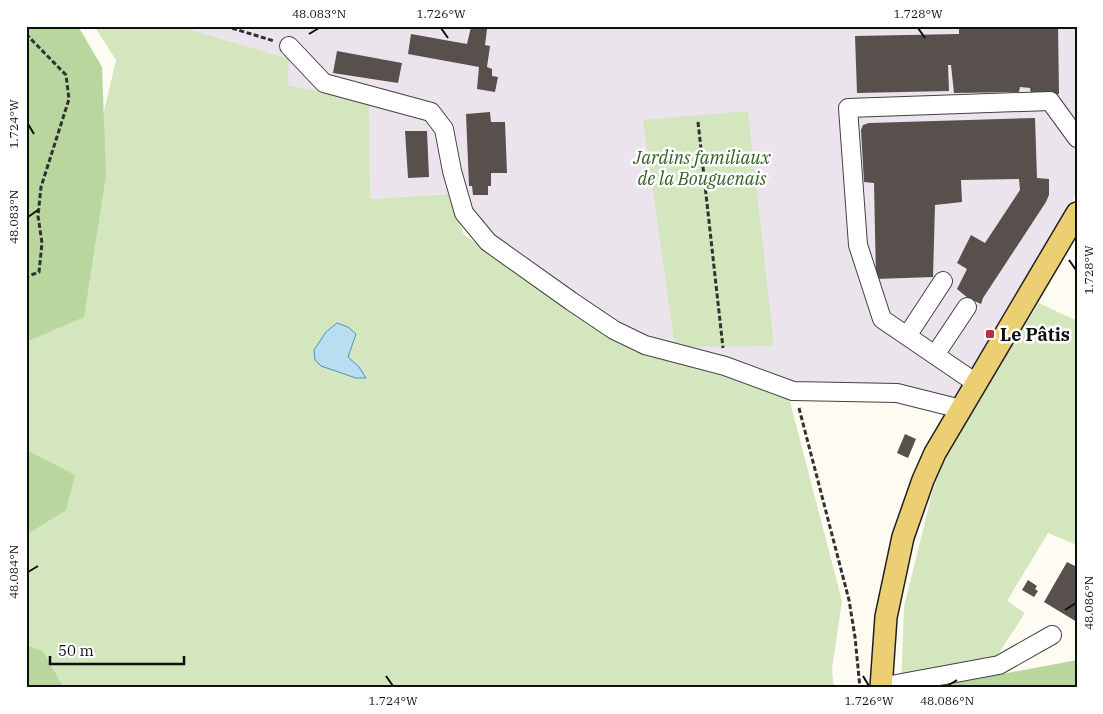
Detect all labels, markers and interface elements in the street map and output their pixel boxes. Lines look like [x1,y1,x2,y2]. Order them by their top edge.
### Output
text: 48.083°N [292,6,346,21]
text: 1.726°W [416,6,466,21]
text: 1.728°W [893,6,943,21]
text: 1.724°W [6,99,21,149]
park label: Jardins familiaux de la Bouguenais [632,146,771,190]
text: 48.083°N [6,190,21,244]
text: 1.728°W [1081,245,1096,295]
place label: Le Pâtis [1000,323,1070,346]
marker: Le Pâtis [984,328,996,340]
text: 48.084°N [6,545,21,599]
text: 48.086°N [1081,576,1096,630]
scale bar [50,634,184,666]
text: 50 m [58,641,94,660]
text: 1.724°W [368,693,418,708]
text: 1.726°W [844,693,894,708]
text: 48.086°N [920,693,974,708]

